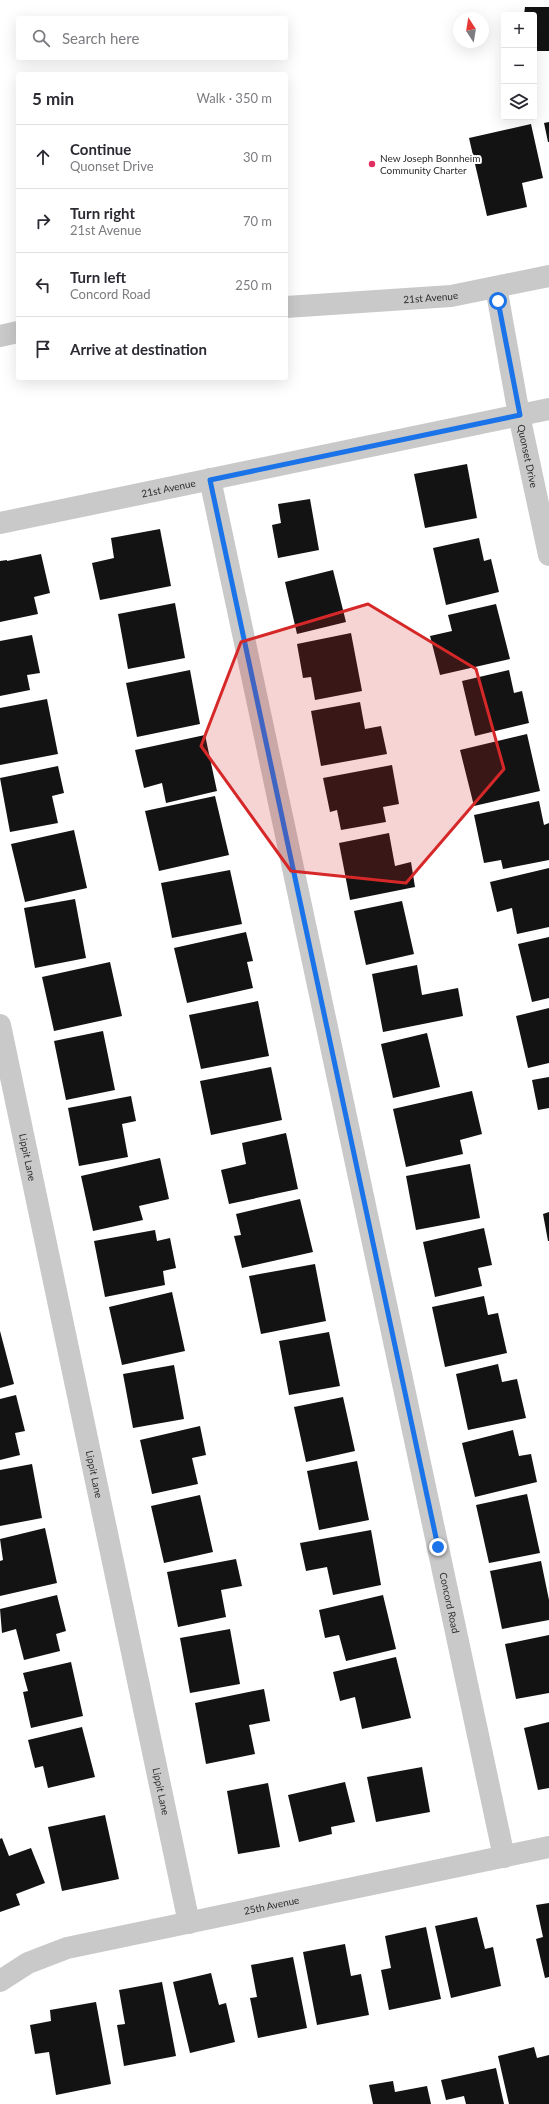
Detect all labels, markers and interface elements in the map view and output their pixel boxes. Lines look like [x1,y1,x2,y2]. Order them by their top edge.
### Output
north arrow [453,12,489,48]
map controls [501,12,537,120]
button: + [501,12,537,48]
search box [16,16,288,60]
icon: search [30,27,52,49]
text: Search here [62,29,139,47]
button: − [501,48,537,84]
button: layers [501,84,537,120]
text: 5 min [32,88,74,109]
text: Walk · 350 m [196,90,272,106]
text: Continue [70,140,131,158]
icon: ahead [32,146,54,168]
text: 30 m [243,149,272,165]
place label: New Joseph Bonnheim Community Charter [380,152,480,176]
text: Quonset Drive [70,158,154,174]
marker: New Joseph Bonnheim Community Charter [367,159,377,169]
text: Turn right [70,204,135,222]
icon: right [32,210,54,232]
text: 70 m [243,213,272,229]
text: 21st Avenue [70,222,141,238]
text: Turn left [70,268,126,286]
icon: left [32,274,54,296]
text: 250 m [235,277,272,293]
text: Concord Road [70,286,151,302]
street label: 21st Avenue [403,289,459,305]
route start [489,292,507,310]
icon: arrive [32,338,54,360]
text: Arrive at destination [70,340,207,358]
street label: Quonset Drive [515,423,540,489]
street label: 21st Avenue [140,477,197,499]
street label: Lippit Lane [17,1132,39,1182]
street label: Lippit Lane [84,1449,105,1499]
route end [429,1538,447,1556]
street label: Concord Road [437,1571,462,1634]
street label: Lippit Lane [150,1766,172,1816]
street label: 25th Avenue [243,1894,300,1917]

